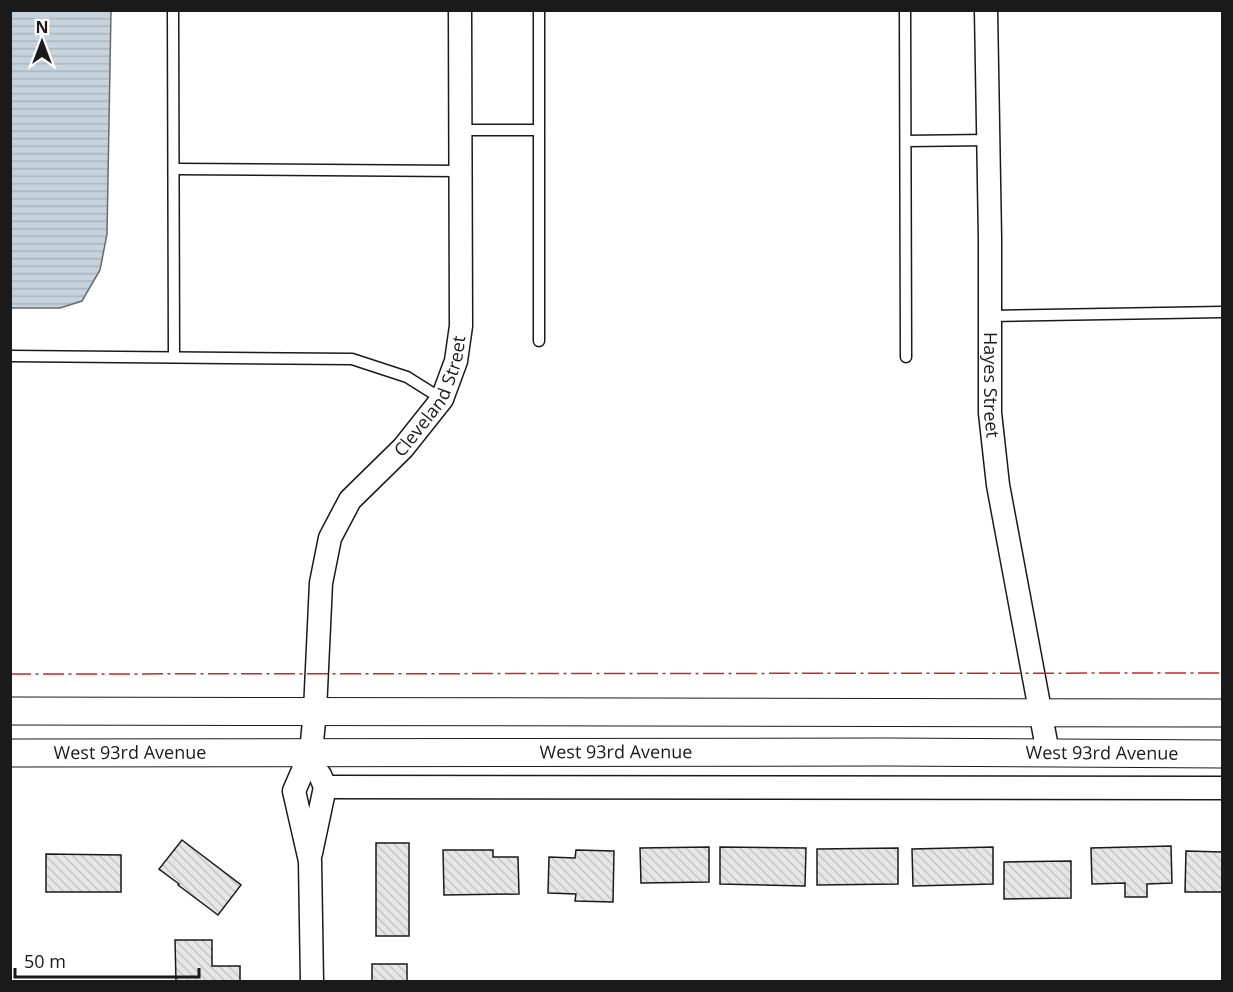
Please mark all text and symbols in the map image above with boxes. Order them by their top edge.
north arrow [12,12,72,72]
text: N [35,16,49,38]
street label: Hayes Street [979,332,1006,439]
street label: Cleveland Street [388,334,470,462]
street label: West 93rd Avenue [540,739,692,763]
street label: West 93rd Avenue [54,740,206,764]
street label: West 93rd Avenue [1026,740,1178,765]
scale bar [15,941,200,979]
text: 50 m [24,949,66,973]

